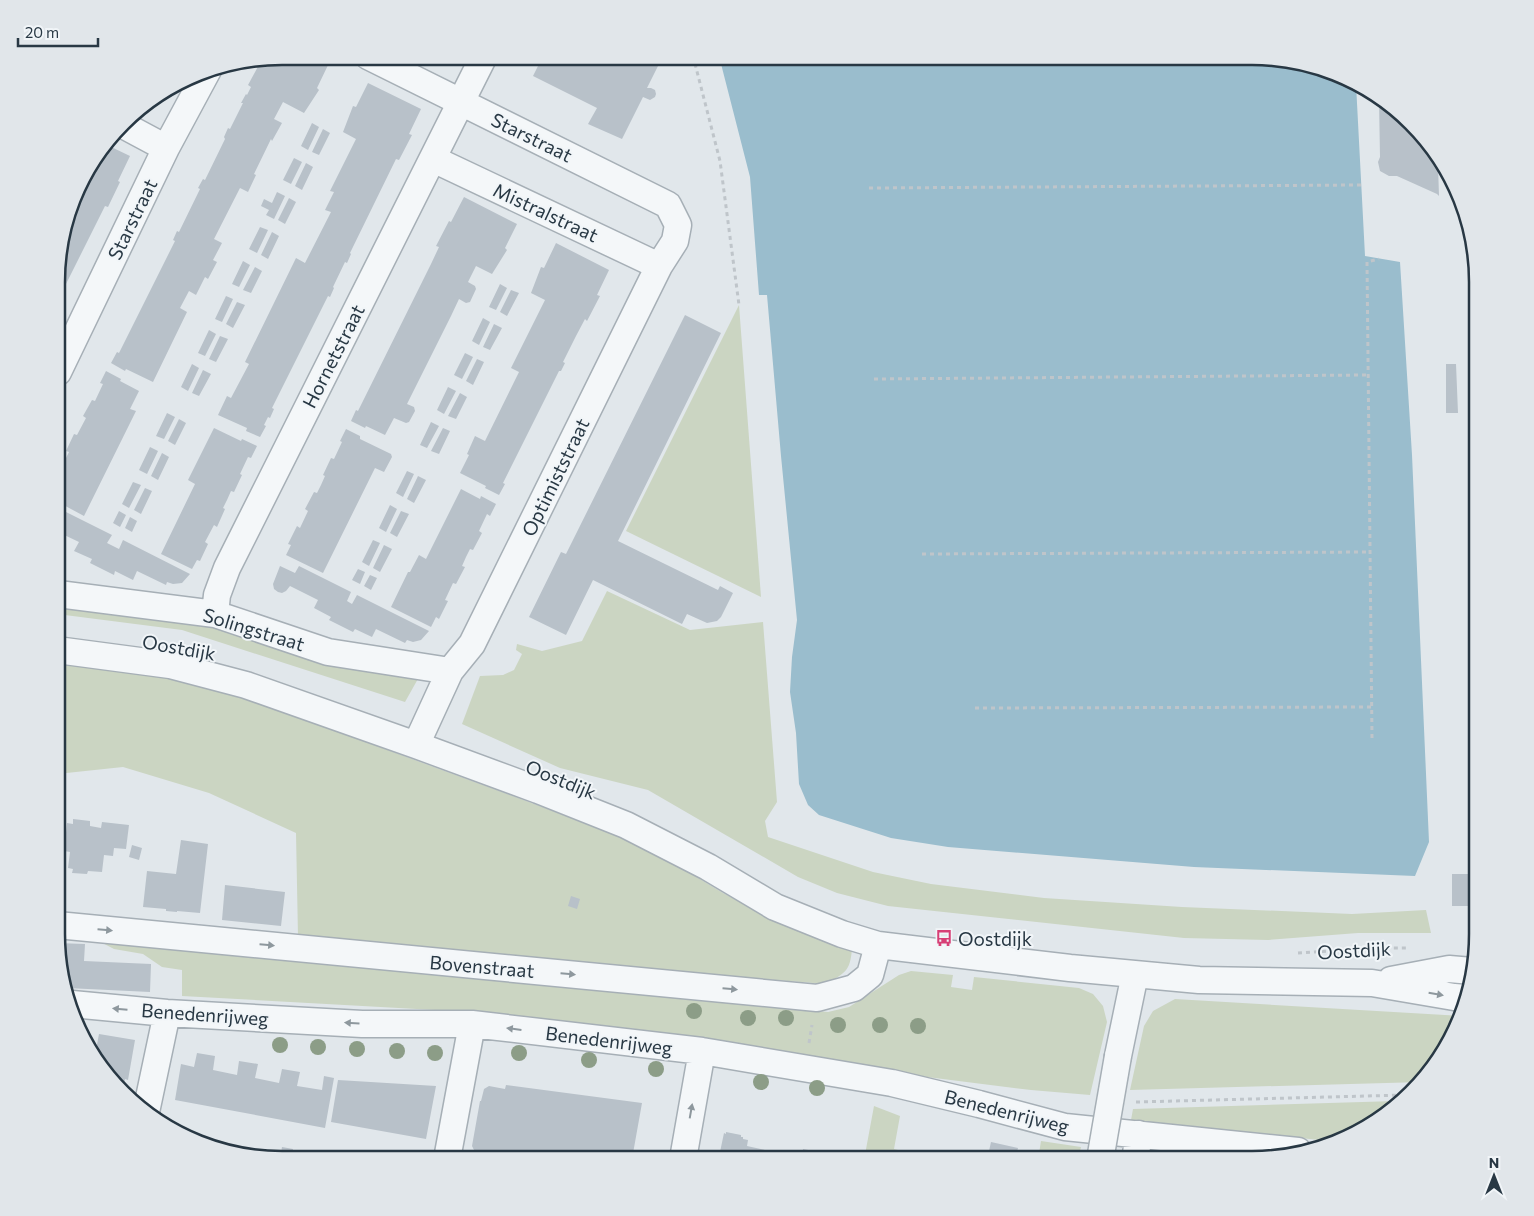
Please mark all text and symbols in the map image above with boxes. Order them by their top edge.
scale bar [18,15,98,47]
text: 20 m [25,23,59,41]
street label: Starstraat [488,108,576,167]
street label: Starstraat [103,175,162,263]
street label: Mistralstraat [490,178,602,246]
street label: Hornetstraat [297,300,369,412]
street label: Optimiststraat [516,414,594,540]
street label: Solingstraat [201,603,308,655]
street label: Oostdijk [141,629,217,665]
street label: Oostdijk [522,754,600,804]
one-way arrow [98,926,114,934]
place label: Oostdijk [958,927,1032,950]
bus stop icon: Oostdijk [934,928,954,948]
street label: Oostdijk [1316,937,1392,963]
one-way arrow [259,941,275,949]
street label: Bovenstraat [429,950,536,982]
one-way arrow [561,970,577,978]
one-way arrow [722,986,738,994]
one-way arrow [1429,990,1445,998]
street label: Benedenrijweg [141,998,269,1030]
one-way arrow [112,1004,128,1012]
one-way arrow [344,1019,360,1027]
street label: Benedenrijweg [544,1021,674,1059]
one-way arrow [506,1025,522,1033]
street label: Benedenrijweg [942,1084,1072,1138]
one-way arrow [688,1103,696,1119]
north arrow [1469,1151,1519,1201]
text: N [1489,1154,1499,1171]

